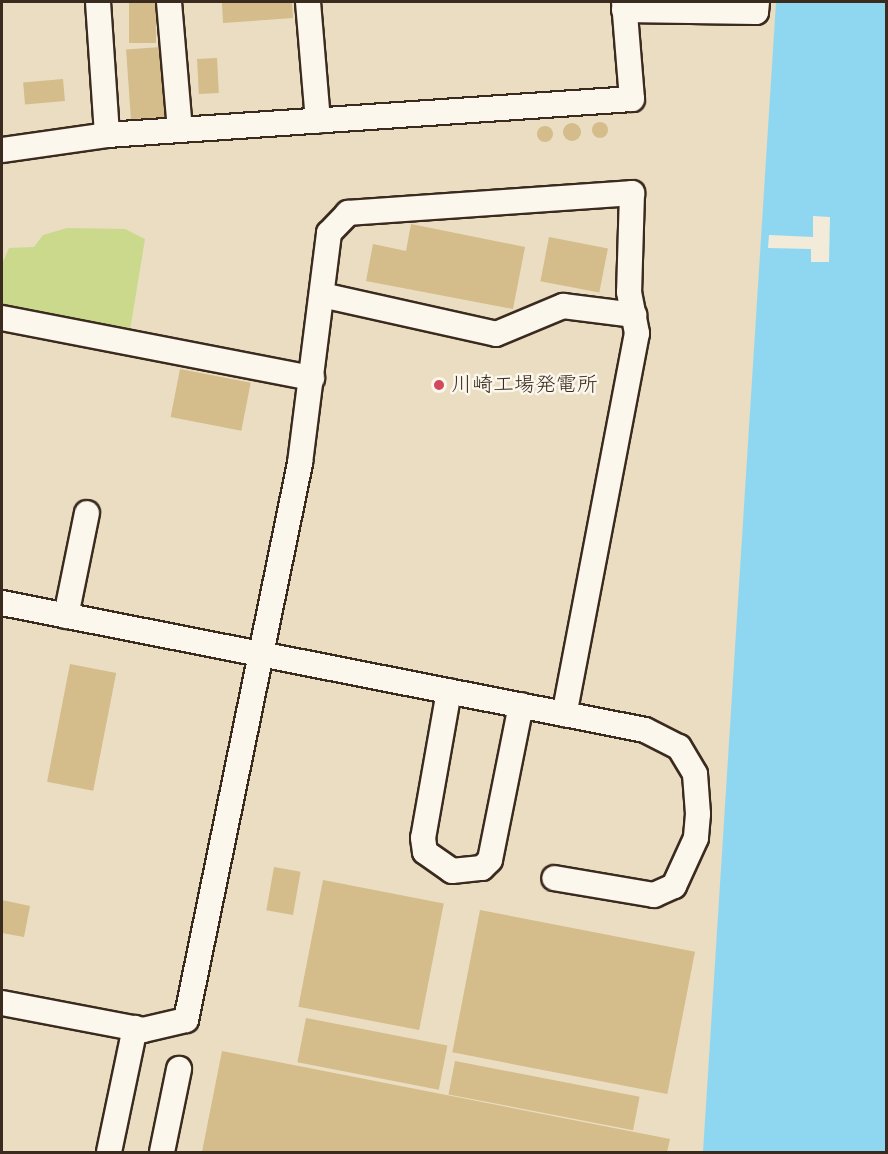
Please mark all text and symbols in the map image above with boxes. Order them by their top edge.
place label: 川崎工場発電所 [451,372,598,398]
marker: 川崎工場発電所 [432,378,446,392]

